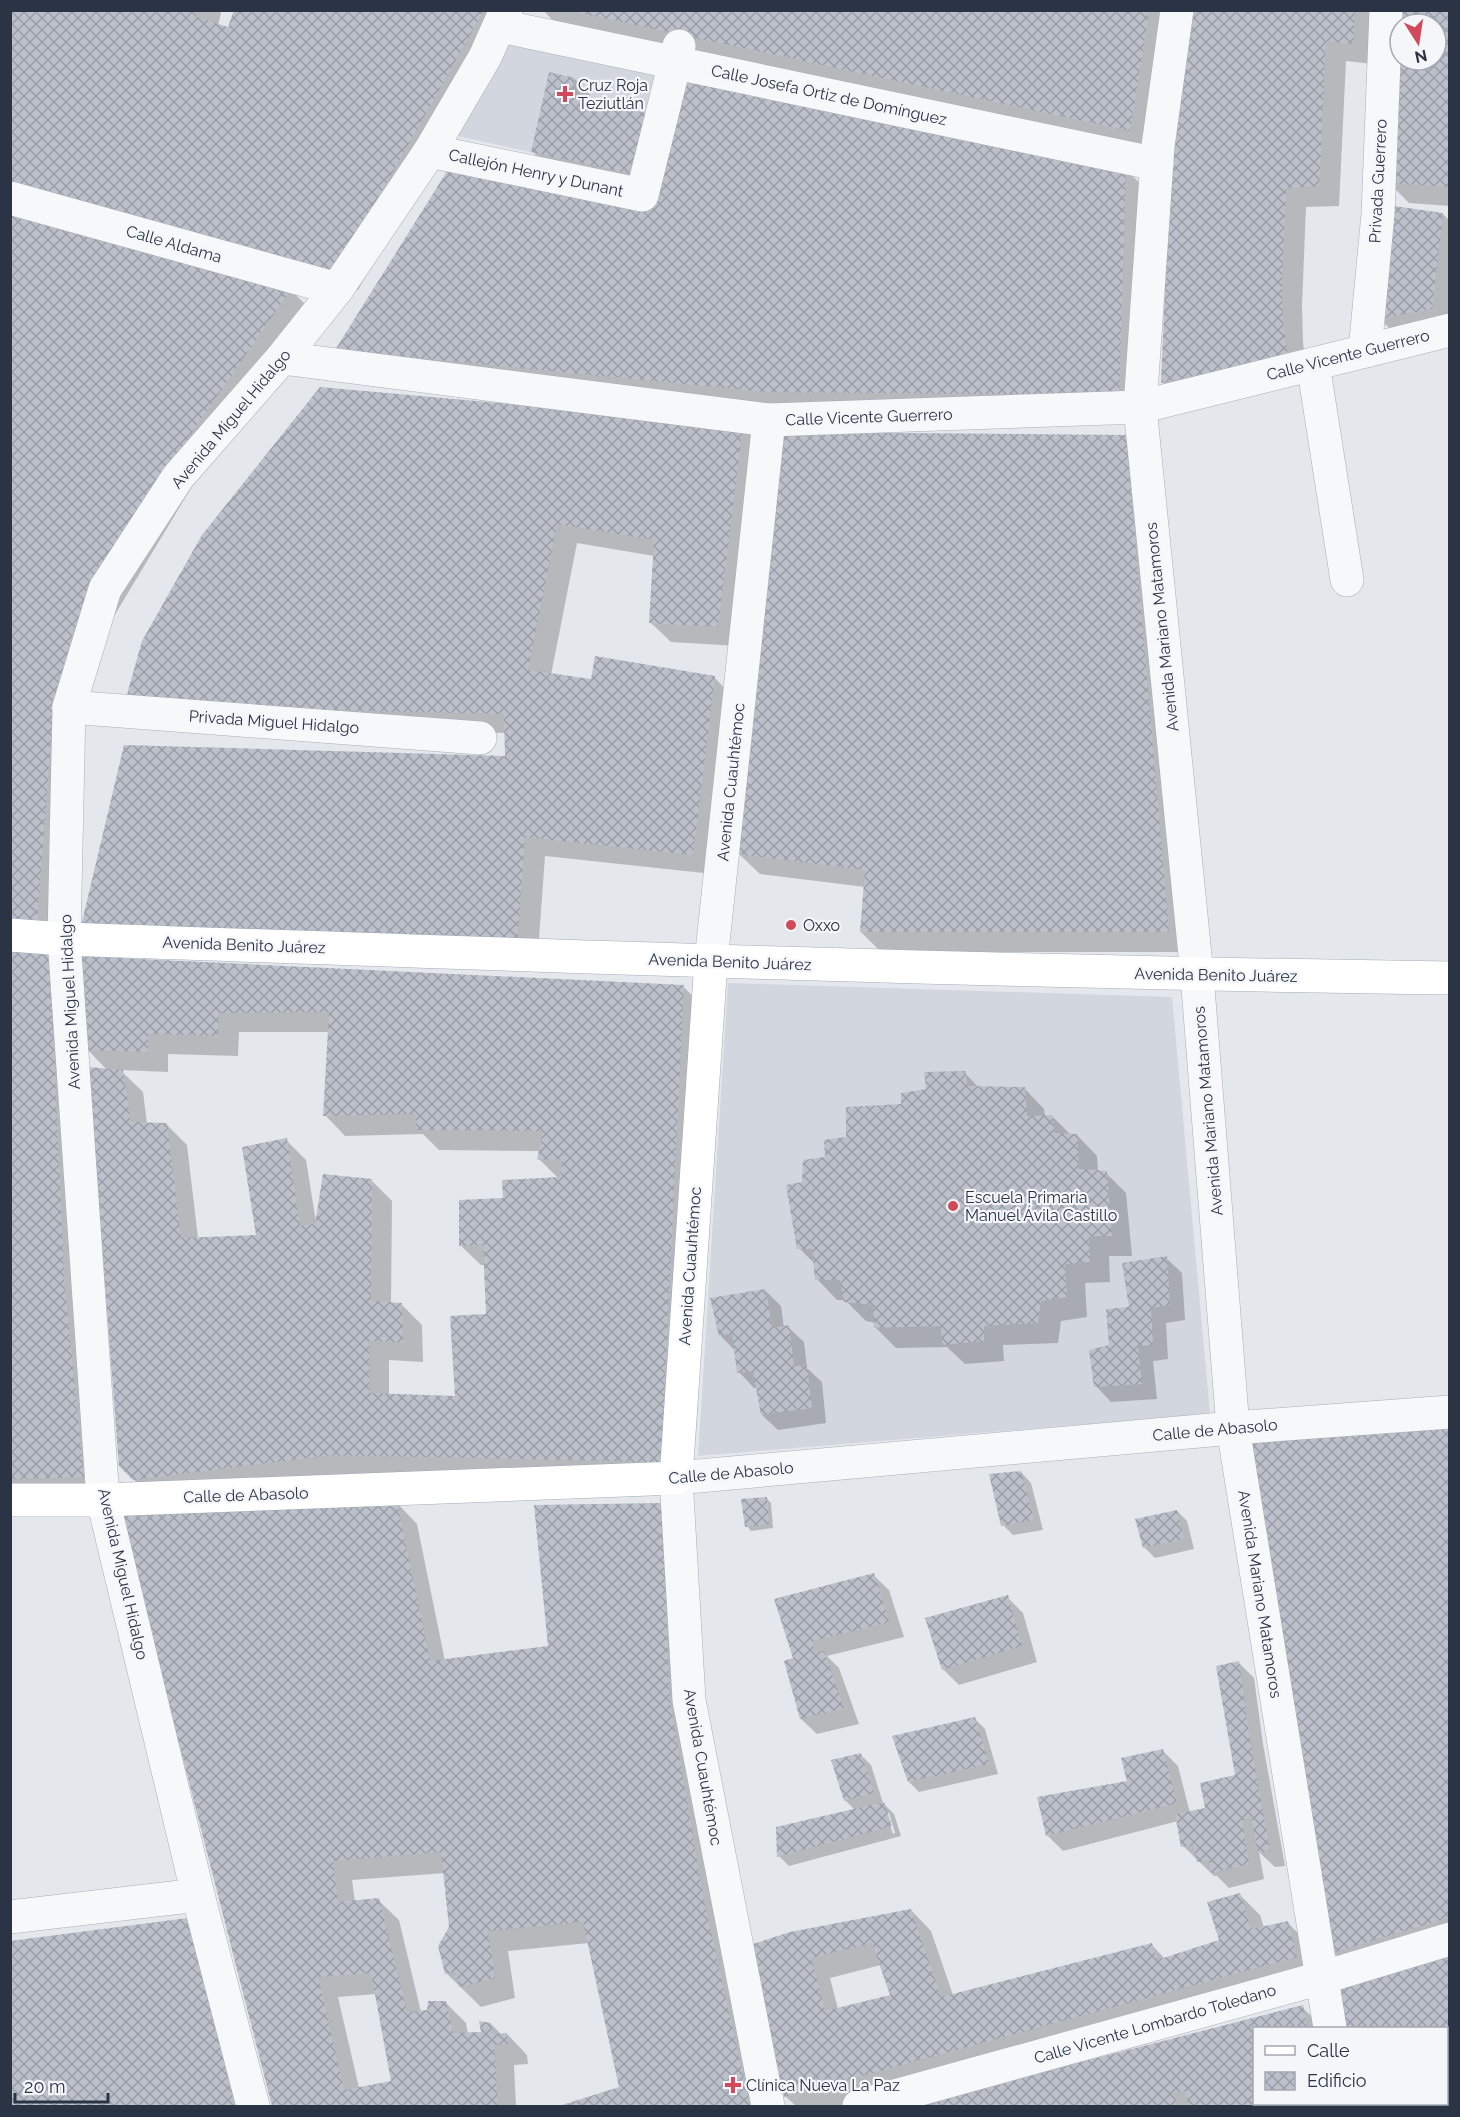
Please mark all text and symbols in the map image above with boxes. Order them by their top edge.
north arrow [1388,12,1448,72]
text: N [1413,46,1429,67]
street label: Calle Josefa Ortiz de Domínguez [709,61,949,129]
place label: Cruz Roja Teziutlán [578,76,648,113]
marker: Cruz Roja Teziutlán [556,85,574,103]
street label: Privada Guerrero [1365,118,1391,244]
street label: Callejón Henry y Dunant [447,145,626,201]
street label: Calle Aldama [124,221,224,267]
street label: Calle Vicente Guerrero [1265,326,1431,384]
street label: Avenida Miguel Hidalgo [167,346,295,492]
street label: Calle Vicente Guerrero [785,405,953,429]
street label: Avenida Mariano Matamoros [1142,521,1182,733]
street label: Avenida Cuauhtémoc [713,702,749,862]
street label: Privada Miguel Hidalgo [188,707,360,737]
street label: Avenida Miguel Hidalgo [56,914,84,1090]
place label: Oxxo [803,916,840,935]
marker: Oxxo [784,918,798,932]
street label: Avenida Benito Juárez [162,933,326,957]
street label: Avenida Benito Juárez [648,950,812,974]
street label: Avenida Benito Juárez [1134,964,1298,986]
street label: Avenida Mariano Matamoros [1189,1005,1227,1217]
street label: Avenida Cuauhtémoc [675,1186,705,1346]
place label: Escuela Primaria Manuel Ávila Castillo [965,1188,1117,1225]
marker: Escuela Primaria Manuel Ávila Castillo [946,1199,960,1213]
street label: Calle de Abasolo [1152,1415,1278,1445]
street label: Calle de Abasolo [668,1458,794,1488]
street label: Calle de Abasolo [183,1483,309,1507]
street label: Avenida Miguel Hidalgo [94,1486,152,1662]
street label: Avenida Mariano Matamoros [1234,1489,1286,1700]
street label: Avenida Cuauhtémoc [680,1687,726,1847]
street label: Calle Vicente Lombardo Toledano [1032,1980,1278,2068]
legend [1253,2027,1448,2105]
text: Calle [1307,2040,1350,2061]
scale bar [15,2066,108,2104]
text: Edificio [1307,2070,1367,2091]
text: 20 m [24,2076,66,2097]
marker: Clínica Nueva La Paz [724,2076,742,2094]
place label: Clínica Nueva La Paz [746,2076,900,2095]

